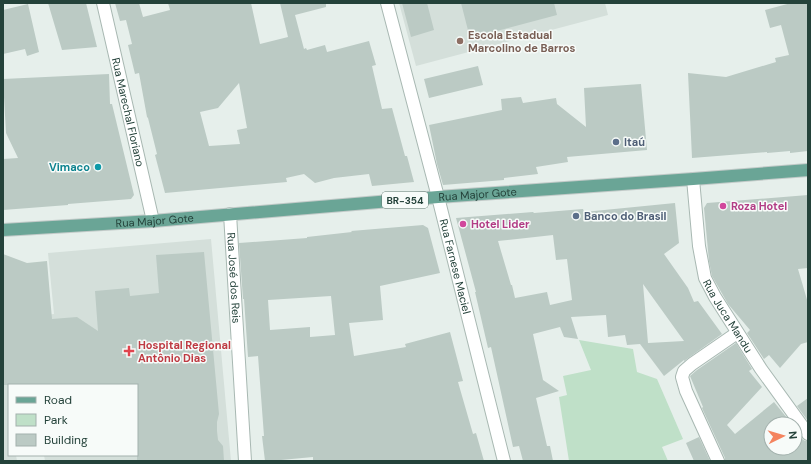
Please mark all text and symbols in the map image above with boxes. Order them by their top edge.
place label: Escola Estadual Marcolino de Barros [468,28,576,55]
marker: Escola Estadual Marcolino de Barros [455,36,465,46]
street label: Rua Marechal Floriano [109,56,147,168]
place label: Itaú [624,135,645,149]
marker: Itaú [611,137,621,147]
place label: Vimaco [49,160,90,174]
marker: Vimaco [93,162,103,172]
street label: Rua Major Gote [438,184,517,204]
road number: BR-354 [382,192,428,208]
place label: Roza Hotel [731,199,787,213]
marker: Roza Hotel [718,201,728,211]
place label: Banco do Brasil [584,209,667,223]
street label: Rua Major Gote [115,211,194,230]
marker: Banco do Brasil [571,211,581,221]
street label: Rua Farnese Maciel [437,217,474,315]
place label: Hotel Lider [471,217,530,231]
marker: Hotel Lider [458,219,468,229]
street label: Rua José dos Reis [224,232,244,324]
street label: Rua Juca Mandu [700,277,756,355]
place label: Hospital Regional Antônio Dias [138,338,231,365]
marker: Hospital Regional Antônio Dias [123,345,135,357]
legend [8,384,138,456]
text: Road [44,392,72,408]
text: Park [44,412,68,428]
north arrow [763,416,803,456]
text: N [786,431,800,440]
text: Building [44,432,88,448]

